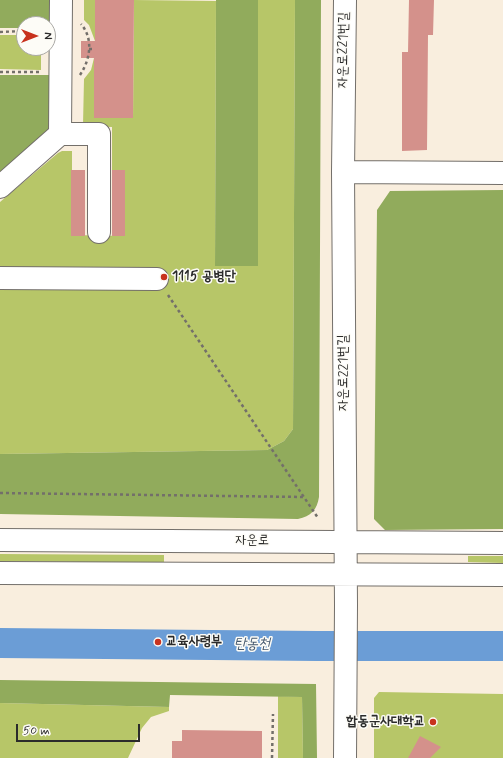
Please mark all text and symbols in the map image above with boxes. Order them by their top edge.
street label: 자운로221번길 [335,12,353,88]
north arrow [16,16,56,56]
text: N [40,32,54,40]
place label: 1115 공병단 [172,269,236,285]
marker: 1115 공병단 [159,272,169,282]
street label: 자운로221번길 [336,335,352,411]
street label: 자운로 [235,533,269,549]
place label: 교육사령부 [166,634,222,650]
water label: 탄동천 [234,636,270,654]
marker: 교육사령부 [153,637,163,647]
place label: 합동군사대학교 [346,714,425,730]
scale bar [18,716,142,742]
marker: 합동군사대학교 [428,717,438,727]
text: 50 m [23,723,50,739]

